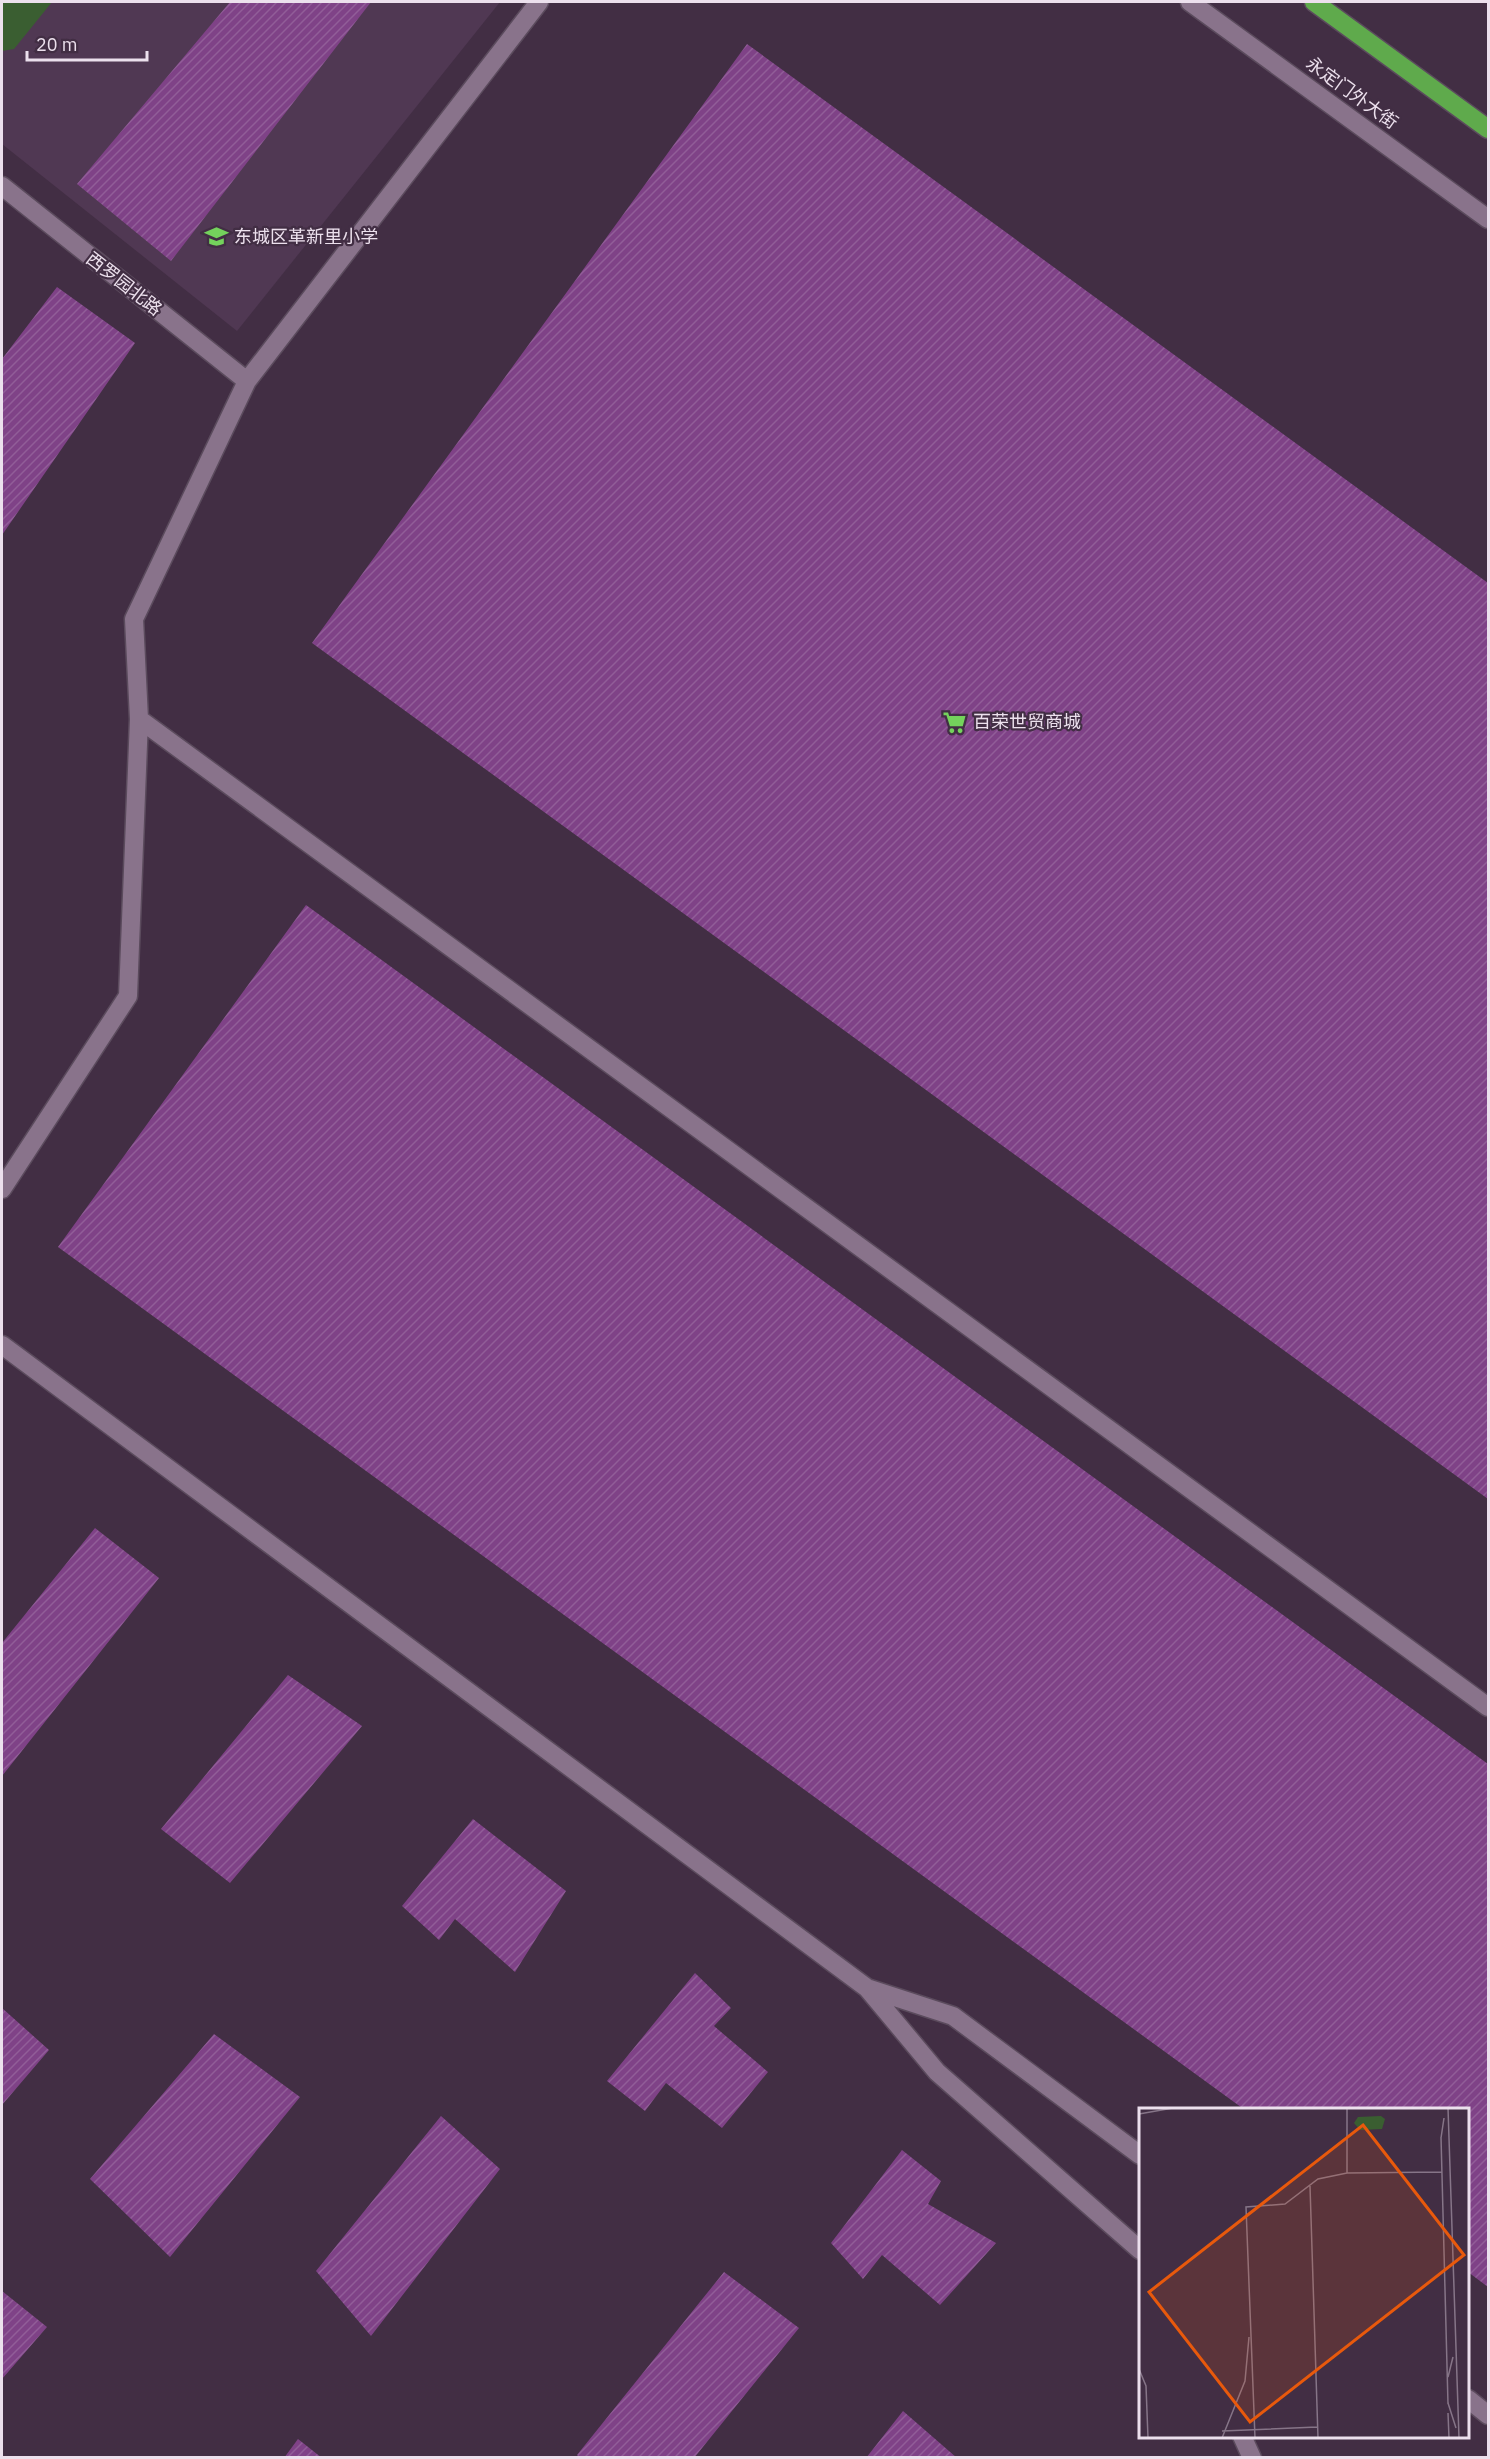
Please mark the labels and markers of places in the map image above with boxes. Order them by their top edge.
school or university icon: 东城区革新里小学 [203,224,229,250]
place label: 东城区革新里小学 [234,225,378,248]
supermarket icon: 百荣世贸商城 [942,709,968,735]
place label: 百荣世贸商城 [973,710,1081,733]

